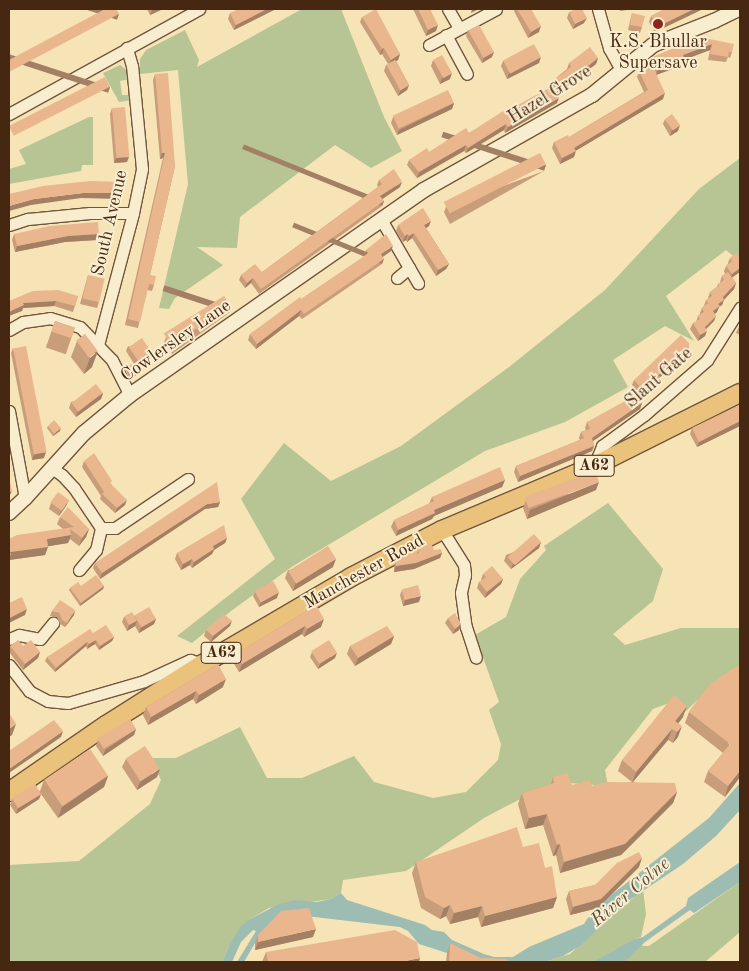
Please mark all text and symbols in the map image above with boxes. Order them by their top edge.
marker: K.S. Bhullar Supersave [652,18,664,30]
place label: K.S. Bhullar Supersave [609,32,707,74]
street label: Hazel Grove [504,61,596,129]
street label: South Avenue [87,168,133,278]
street label: Cowlersley Lane [117,295,235,387]
street label: Slant Gate [621,343,697,413]
road number: A62 [573,452,615,480]
street label: Manchester Road [300,530,428,614]
road number: A62 [200,640,242,666]
water label: River Colne [587,853,675,933]

